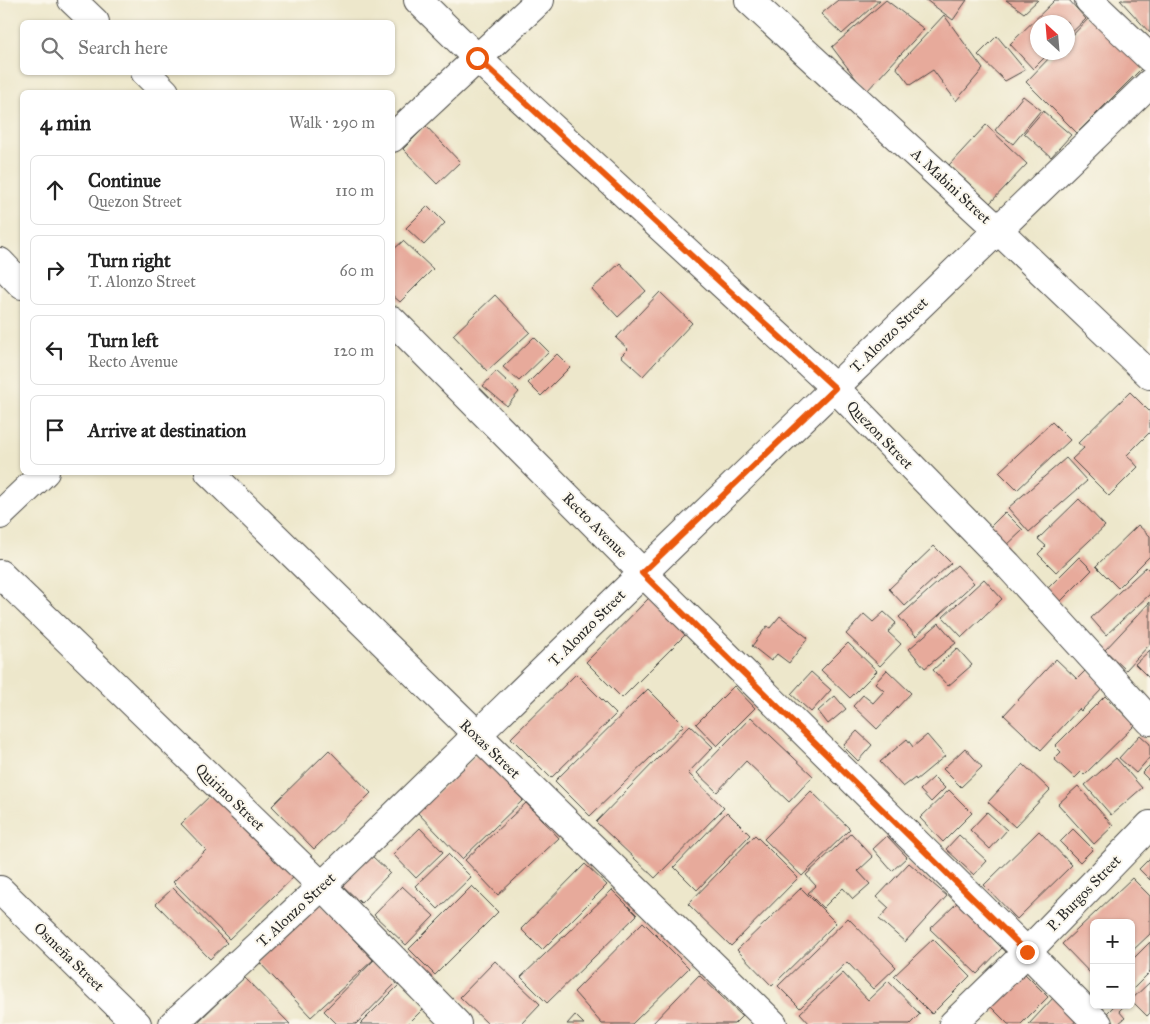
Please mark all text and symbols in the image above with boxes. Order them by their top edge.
north arrow [1030,15,1075,60]
search box [20,20,395,75]
icon: search [38,34,66,62]
text: Search here [78,36,168,59]
route start [466,47,489,70]
text: 4 min [40,110,91,136]
text: Walk · 290 m [289,113,375,132]
street label: A. Mabini Street [907,144,995,228]
text: Continue [88,169,161,192]
icon: ahead [41,176,69,204]
text: 110 m [335,181,374,200]
text: Quezon Street [88,192,182,211]
text: Turn right [88,249,171,272]
icon: right [41,256,69,284]
text: 60 m [340,261,374,280]
text: T. Alonzo Street [88,272,196,291]
street label: T. Alonzo Street [846,293,932,377]
text: Turn left [88,329,158,352]
icon: left [41,336,69,364]
text: 120 m [334,341,374,360]
text: Recto Avenue [88,352,178,371]
street label: Quezon Street [843,397,918,473]
icon: arrive [41,416,69,444]
text: Arrive at destination [88,419,246,442]
street label: Recto Avenue [559,489,631,561]
street label: T. Alonzo Street [545,585,630,670]
street label: Roxas Street [456,716,524,783]
street label: Quirino Street [192,760,269,835]
street label: P. Burgos Street [1043,851,1125,935]
street label: T. Alonzo Street [253,868,340,951]
street label: Osmeña Street [30,919,108,995]
map controls [1090,919,1135,1009]
button: + [1090,919,1135,964]
route end [1016,941,1039,964]
button: − [1090,964,1135,1009]

